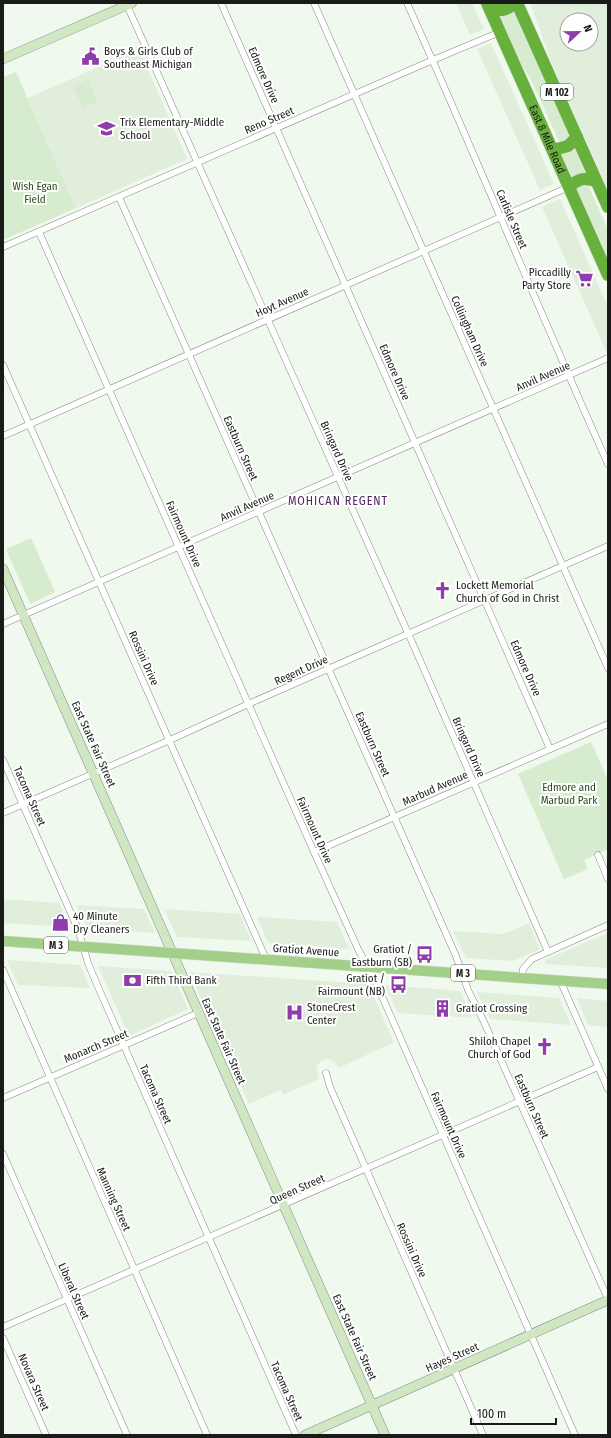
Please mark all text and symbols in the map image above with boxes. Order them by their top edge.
north arrow [559,12,599,52]
text: N [581,23,595,34]
place label: Boys & Girls Club of Southeast Michigan [104,45,193,71]
street label: Edmore Drive [245,45,282,105]
public building icon: Boys & Girls Club of Southeast Michigan [81,47,101,67]
road number: M 102 [541,84,573,100]
street label: East 8 Mile Road [526,103,568,176]
street label: Reno Street [242,104,296,137]
place label: Trix Elementary-Middle School [120,116,224,142]
school or university icon: Trix Elementary-Middle School [97,118,117,138]
park label: Wish Egan Field [12,180,58,206]
street label: Carlisle Street [493,188,530,251]
place label: Piccadilly Party Store [522,266,571,292]
supermarket icon: Piccadilly Party Store [574,268,594,288]
street label: Hoyt Avenue [254,285,311,320]
street label: Collingham Drive [448,294,491,369]
street label: Edmore Drive [376,342,413,402]
street label: Anvil Avenue [514,359,572,394]
street label: Eastburn Street [220,414,261,483]
street label: Bringard Drive [318,419,356,483]
street label: Anvil Avenue [218,489,276,524]
district label: MOHICAN REGENT [288,494,388,508]
street label: Fairmount Drive [163,499,204,569]
place label: Lockett Memorial Church of God in Christ [456,579,560,605]
church icon: Lockett Memorial Church of God in Christ [433,581,453,601]
street label: Rossini Drive [126,629,161,687]
street label: Edmore Drive [507,638,544,698]
street label: Regent Drive [273,653,330,688]
street label: East State Fair Street [69,699,119,790]
street label: Eastburn Street [352,710,393,779]
street label: Bringard Drive [450,715,488,779]
street label: Tacoma Street [11,764,49,828]
street label: Marbud Avenue [400,768,470,809]
park label: Edmore and Marbud Park [541,781,598,807]
street label: Fairmount Drive [294,795,335,865]
place label: 40 Minute Dry Cleaners [73,910,130,936]
shop icon: 40 Minute Dry Cleaners [50,912,70,932]
road number: M 3 [44,937,68,953]
street label: Gratiot Avenue [272,942,340,959]
place label: Gratiot / Eastburn (SB) [352,943,412,969]
bus stop icon: Gratiot / Eastburn (SB) [415,945,435,965]
road number: M 3 [451,965,475,981]
bank icon: Fifth Third Bank [123,970,143,990]
place label: Gratiot / Fairmount (NB) [318,972,385,998]
place label: Fifth Third Bank [146,974,217,987]
bus stop icon: Gratiot / Fairmount (NB) [388,974,408,994]
street label: East State Fair Street [199,996,249,1087]
building icon: Gratiot Crossing [433,998,453,1018]
place label: StoneCrest Center [307,1001,356,1027]
place label: Gratiot Crossing [456,1002,528,1015]
hospital icon: StoneCrest Center [284,1003,304,1023]
street label: Monarch Street [62,1027,131,1066]
place label: Shiloh Chapel Church of God [468,1035,531,1061]
church icon: Shiloh Chapel Church of God [534,1037,554,1057]
street label: Tacoma Street [137,1062,175,1126]
street label: Eastburn Street [511,1072,552,1141]
street label: Fairmount Drive [428,1090,469,1160]
street label: Manning Street [94,1165,134,1233]
street label: Queen Street [268,1171,327,1207]
street label: Rossini Drive [394,1221,429,1279]
street label: Liberal Street [55,1261,92,1322]
street label: East State Fair Street [330,1292,380,1383]
street label: Hayes Street [424,1340,481,1375]
street label: Novara Street [15,1352,52,1413]
street label: Tacoma Street [268,1359,306,1423]
scale bar [471,1400,556,1426]
text: 100 m [477,1407,506,1421]

